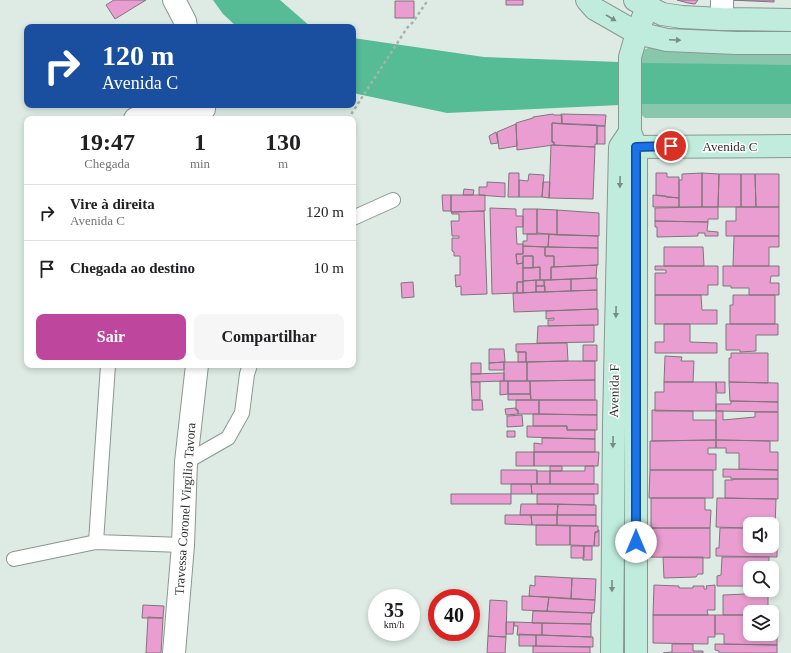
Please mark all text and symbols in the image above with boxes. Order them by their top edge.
one-way arrow [605,14,617,21]
one-way arrow [669,37,682,43]
icon: right [36,40,88,92]
text: 120 m [102,40,174,71]
text: Avenida C [102,73,178,93]
text: 19:47 [79,129,135,155]
text: 1 [194,129,206,155]
text: 130 [265,129,301,155]
pin [654,129,688,163]
icon: arrive [660,135,682,157]
street label: Avenida C [703,139,758,154]
text: Chegada [84,156,130,171]
text: min [190,156,210,171]
text: m [278,156,288,171]
one-way arrow [616,176,623,188]
text: Vire à direita [70,196,155,212]
icon: right [36,202,58,224]
text: 120 m [306,204,344,220]
text: Avenida C [70,213,125,228]
icon: arrive [36,258,58,280]
text: Chegada ao destino [70,260,195,276]
text: 10 m [314,260,344,276]
one-way arrow [613,306,620,318]
button: Sair [36,314,186,360]
button: Compartilhar [194,314,344,360]
street label: Avenida F [606,364,622,418]
street label: Travessa Coronel Virgilio Tavora [171,422,199,596]
one-way arrow [610,436,616,449]
map controls [743,517,779,641]
button: sound [743,517,779,553]
position arrow [615,521,657,563]
button: search [743,561,779,597]
one-way arrow [609,580,615,593]
speed limit sign: 40 [428,589,480,641]
text: 35 [384,599,404,621]
button: layers [743,605,779,641]
text: km/h [384,619,404,630]

